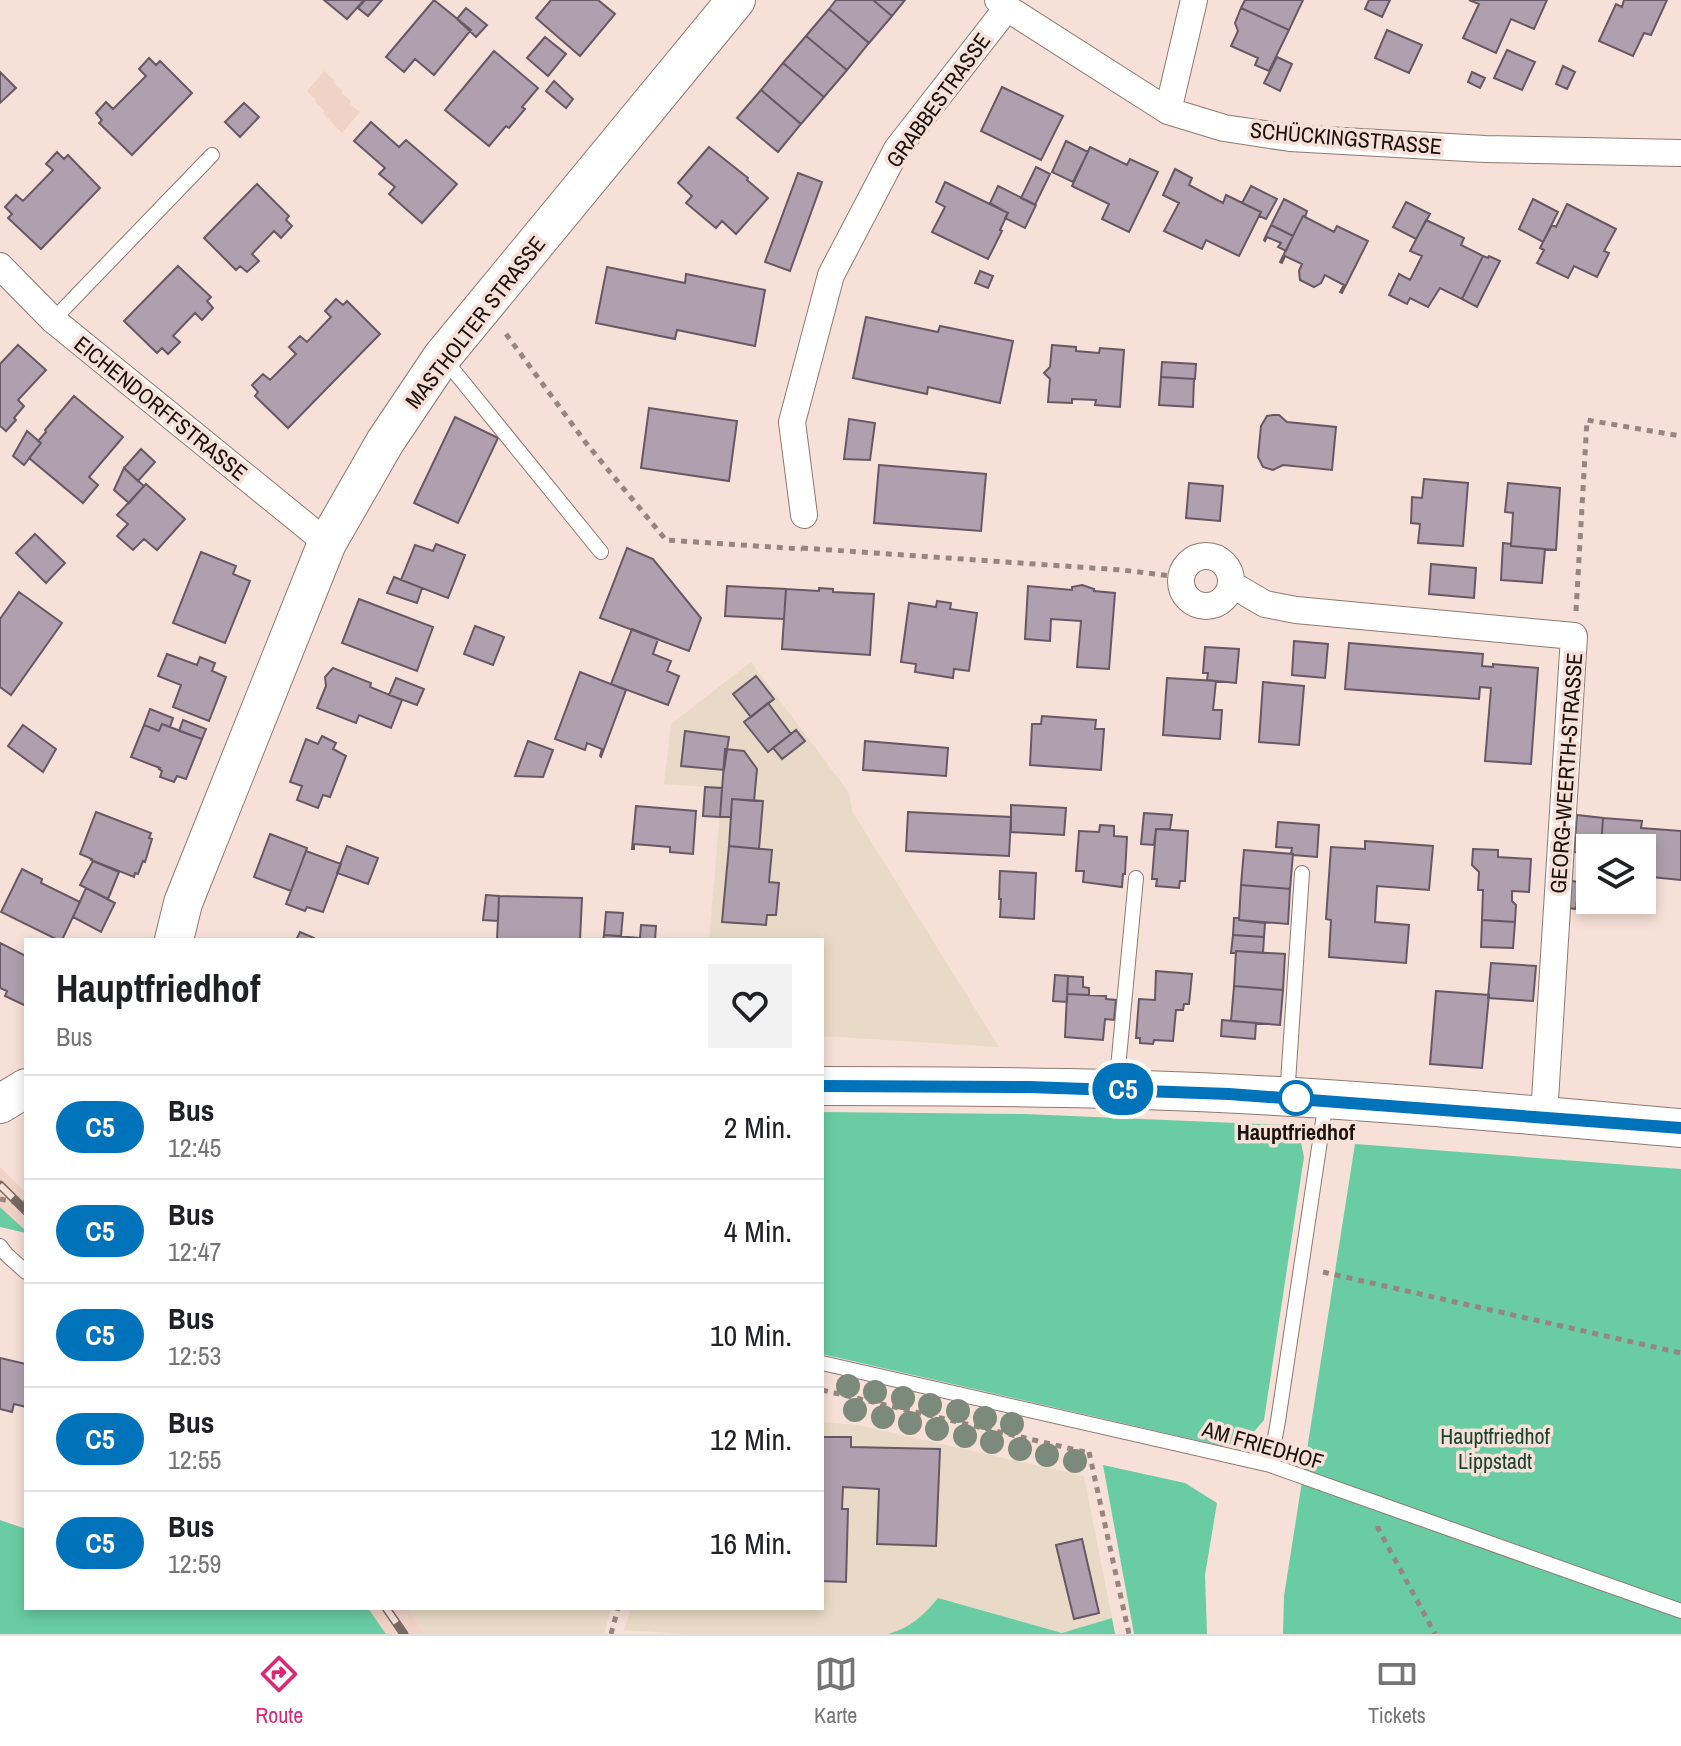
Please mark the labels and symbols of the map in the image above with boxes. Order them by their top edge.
street label: GRABBESTRASSE [879,27,997,173]
street label: SCHÜCKINGSTRASSE [1249,115,1443,161]
street label: MASTHOLTER STRASSE [398,230,552,414]
street label: EICHENDORFFSTRASSE [68,329,254,487]
street label: GEORG-WEERTH-STRASSE [1543,652,1589,894]
line badge: C5 [1087,1063,1159,1115]
marker: Hauptfriedhof [1279,1081,1313,1115]
place label: Hauptfriedhof [1237,1117,1355,1147]
street label: AM FRIEDHOF [1198,1413,1327,1477]
park label: Hauptfriedhof Lippstadt [1440,1421,1551,1476]

